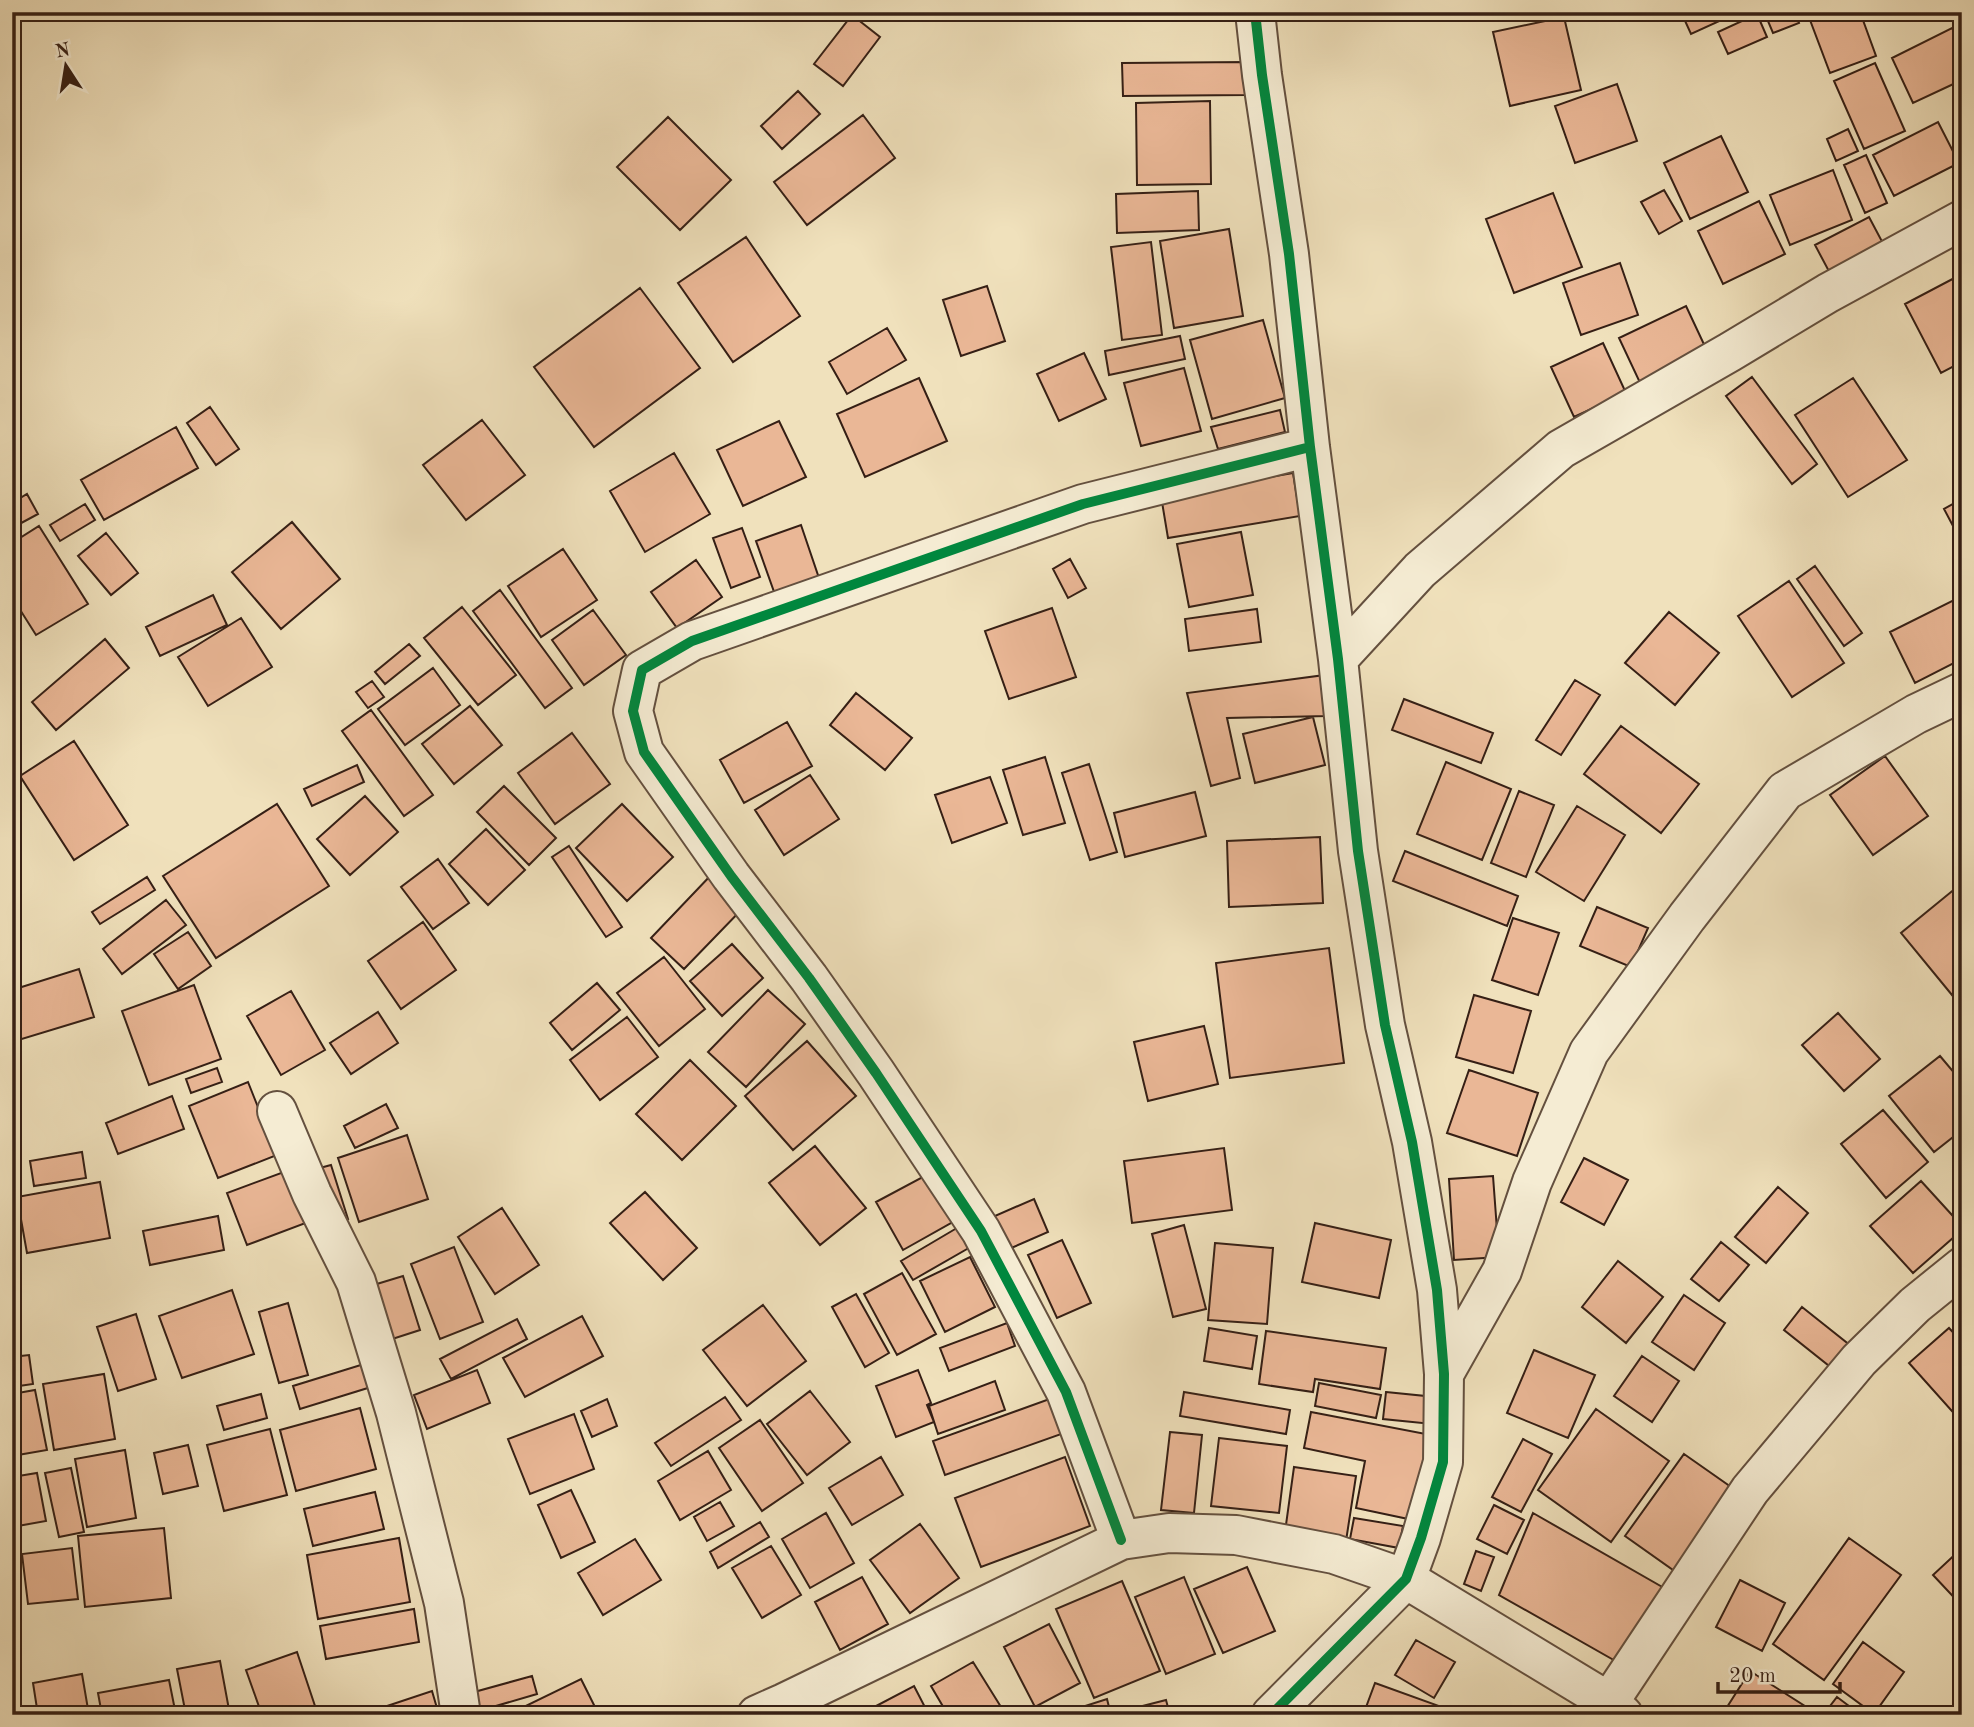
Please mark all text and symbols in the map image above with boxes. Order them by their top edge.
north arrow [32,32,102,102]
text: N [54,41,73,63]
scale bar [1718,1650,1841,1694]
text: 20 m [1729,1666,1776,1687]

